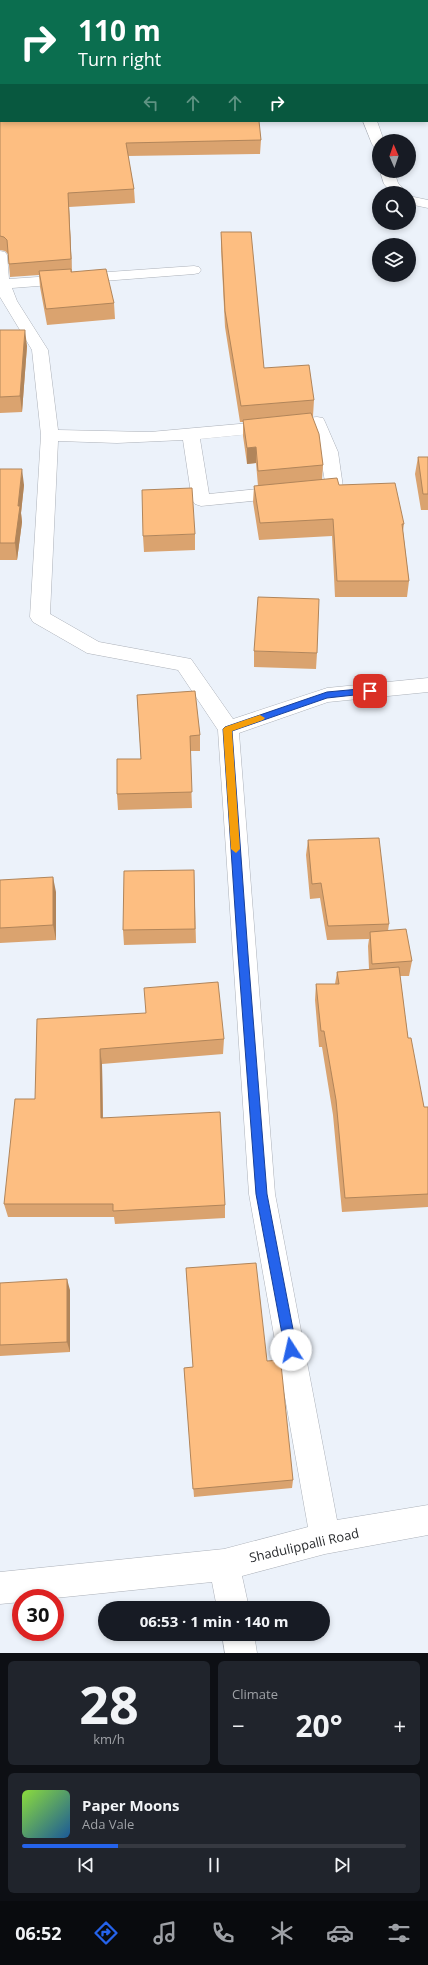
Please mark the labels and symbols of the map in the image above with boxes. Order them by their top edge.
north arrow [372,134,416,178]
pin [353,674,387,708]
position arrow [270,1329,312,1371]
street label: Shadulippalli Road [247,1524,361,1566]
speed limit sign: 30 [12,1589,64,1641]

